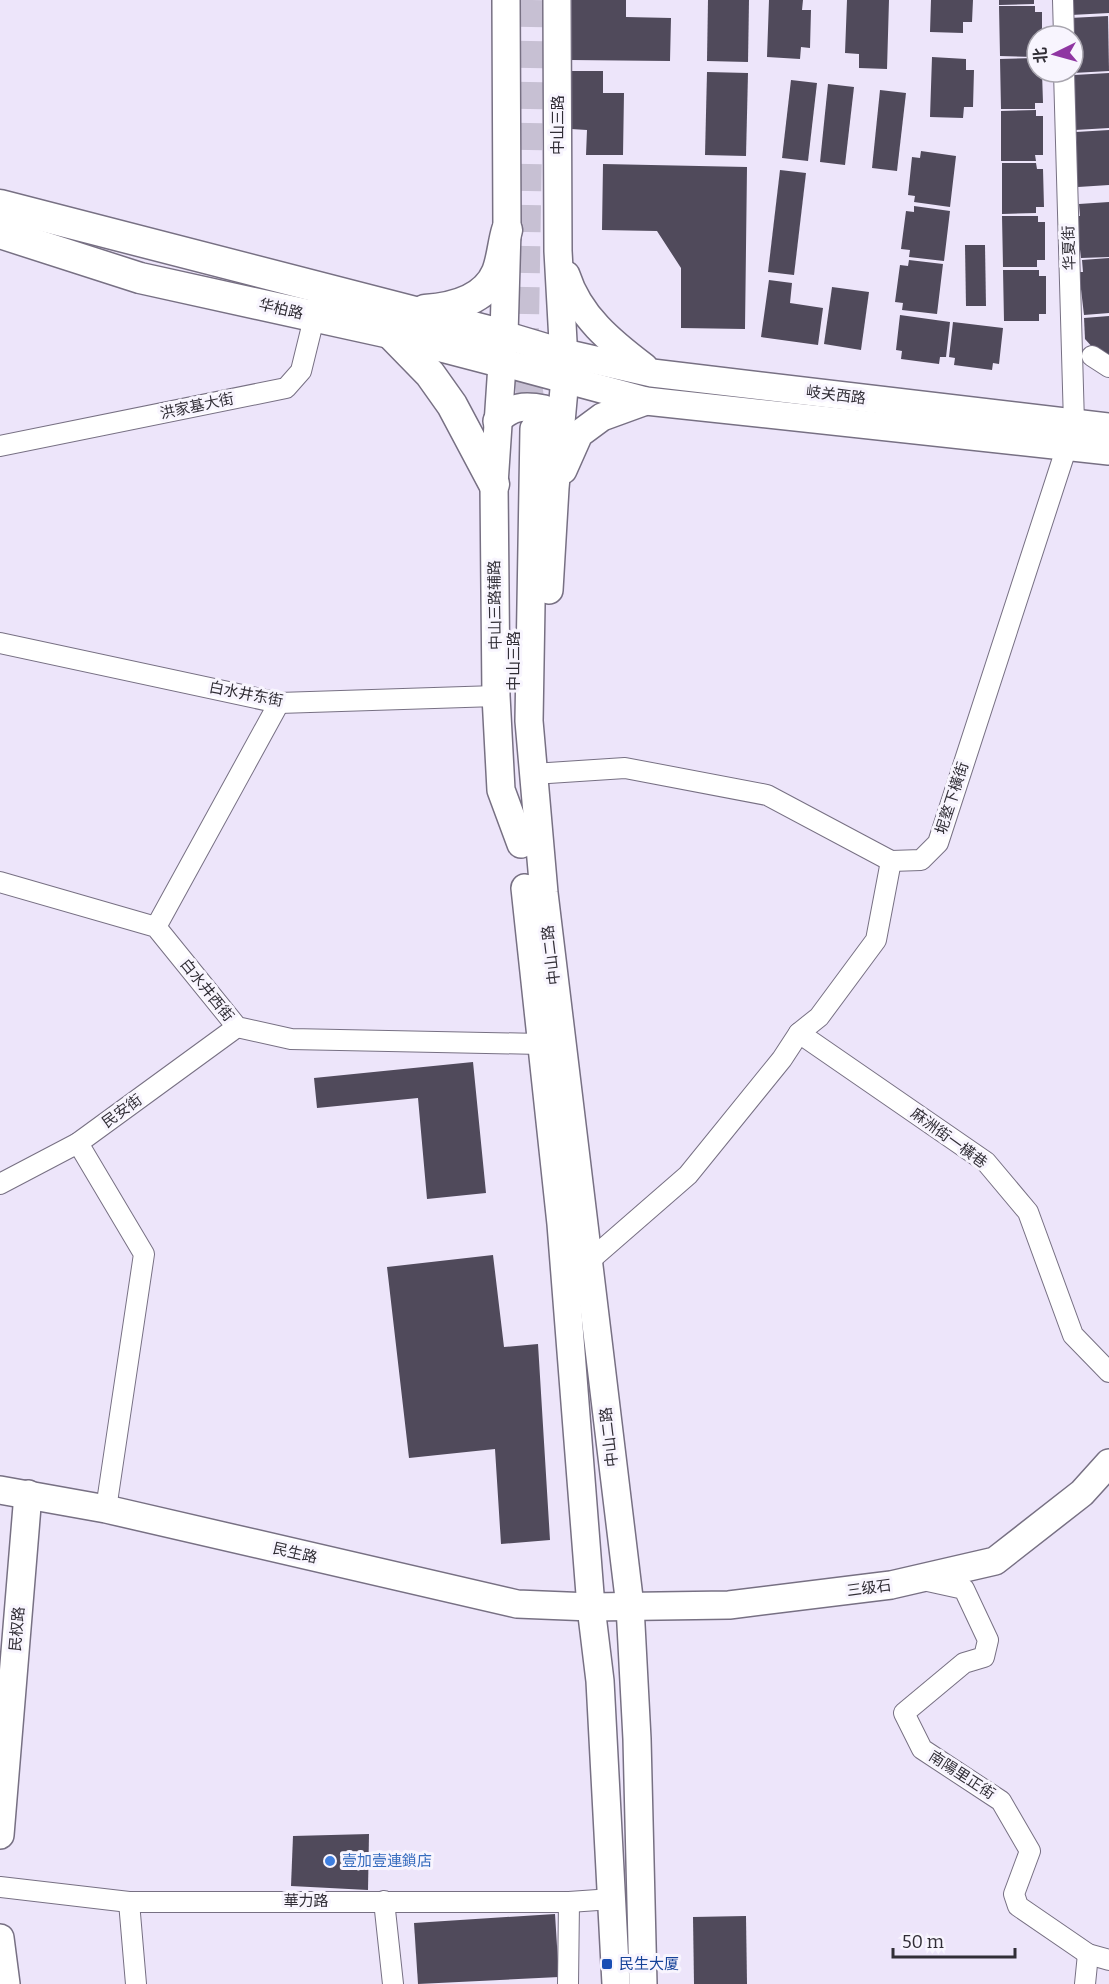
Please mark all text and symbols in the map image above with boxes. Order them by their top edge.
north arrow [1025,24,1085,84]
text: 北 [1030,46,1051,64]
street label: 中山三路 [549,95,567,155]
street label: 华夏街 [1059,225,1079,271]
street label: 华柏路 [257,295,305,323]
street label: 岐关西路 [805,382,867,408]
street label: 洪家基大街 [158,389,236,423]
street label: 中山三路辅路 [485,560,505,650]
street label: 中山三路 [505,631,523,691]
street label: 白水井东街 [207,678,285,710]
street label: 坭墪下橫街 [932,760,972,836]
street label: 中山二路 [538,924,564,986]
street label: 白水井西街 [176,955,238,1025]
street label: 民安街 [99,1090,145,1132]
street label: 麻洲街一橫巷 [907,1104,991,1172]
street label: 中山二路 [596,1406,622,1468]
street label: 民生路 [271,1539,319,1567]
street label: 三级石 [845,1576,893,1600]
street label: 民权路 [6,1606,28,1652]
street label: 南陽里正街 [926,1747,998,1803]
place label: 壹加壹連鎖店 [342,1852,432,1870]
marker: 壹加壹連鎖店 [323,1854,337,1868]
street label: 華力路 [283,1892,329,1910]
scale bar [893,1921,1014,1959]
text: 50 m [902,1931,944,1953]
place label: 民生大厦 [619,1955,679,1973]
marker: 民生大厦 [600,1957,614,1971]

